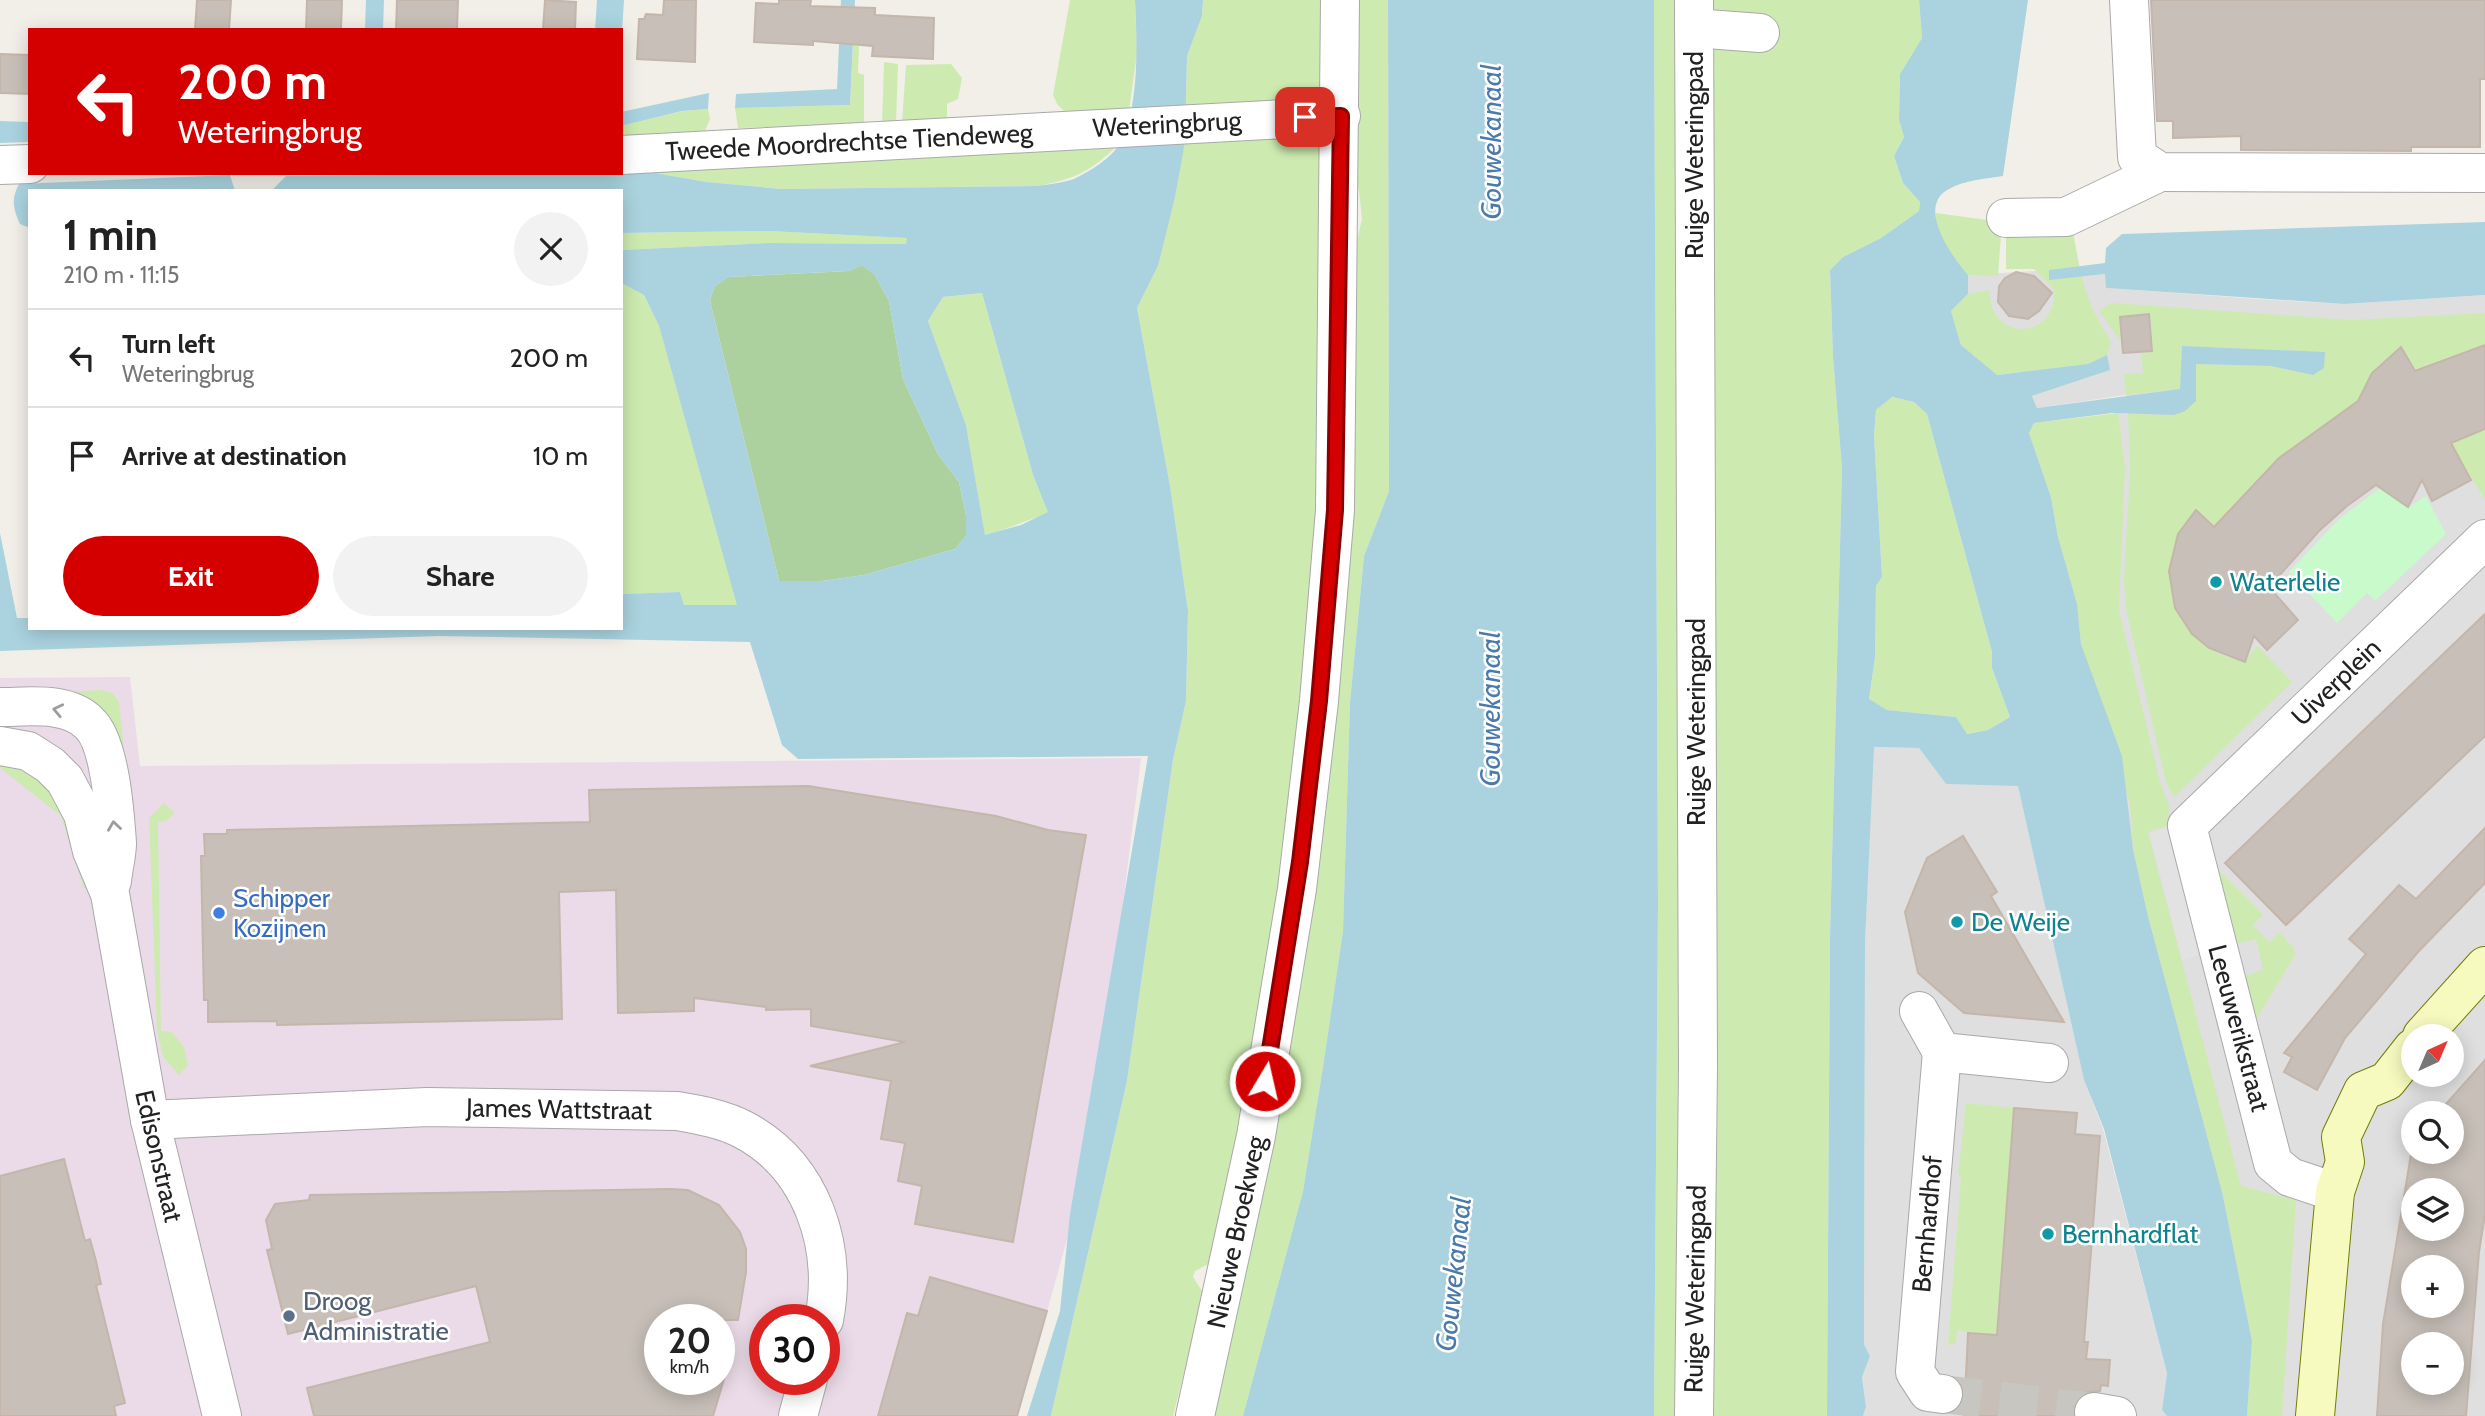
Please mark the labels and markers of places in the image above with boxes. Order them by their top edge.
pin [1275,87,1335,147]
place label: Waterlelie [2230,566,2340,598]
marker: Waterlelie [2208,574,2224,590]
place label: Schipper Kozijnen [233,882,331,944]
marker: Schipper Kozijnen [211,905,227,921]
place label: De Weije [1971,906,2070,938]
marker: De Weije [1949,914,1965,930]
place label: Bernhardflat [2062,1218,2198,1250]
marker: Bernhardflat [2040,1226,2056,1242]
place label: Droog Administratie [303,1285,449,1347]
marker: Droog Administratie [281,1308,297,1324]

